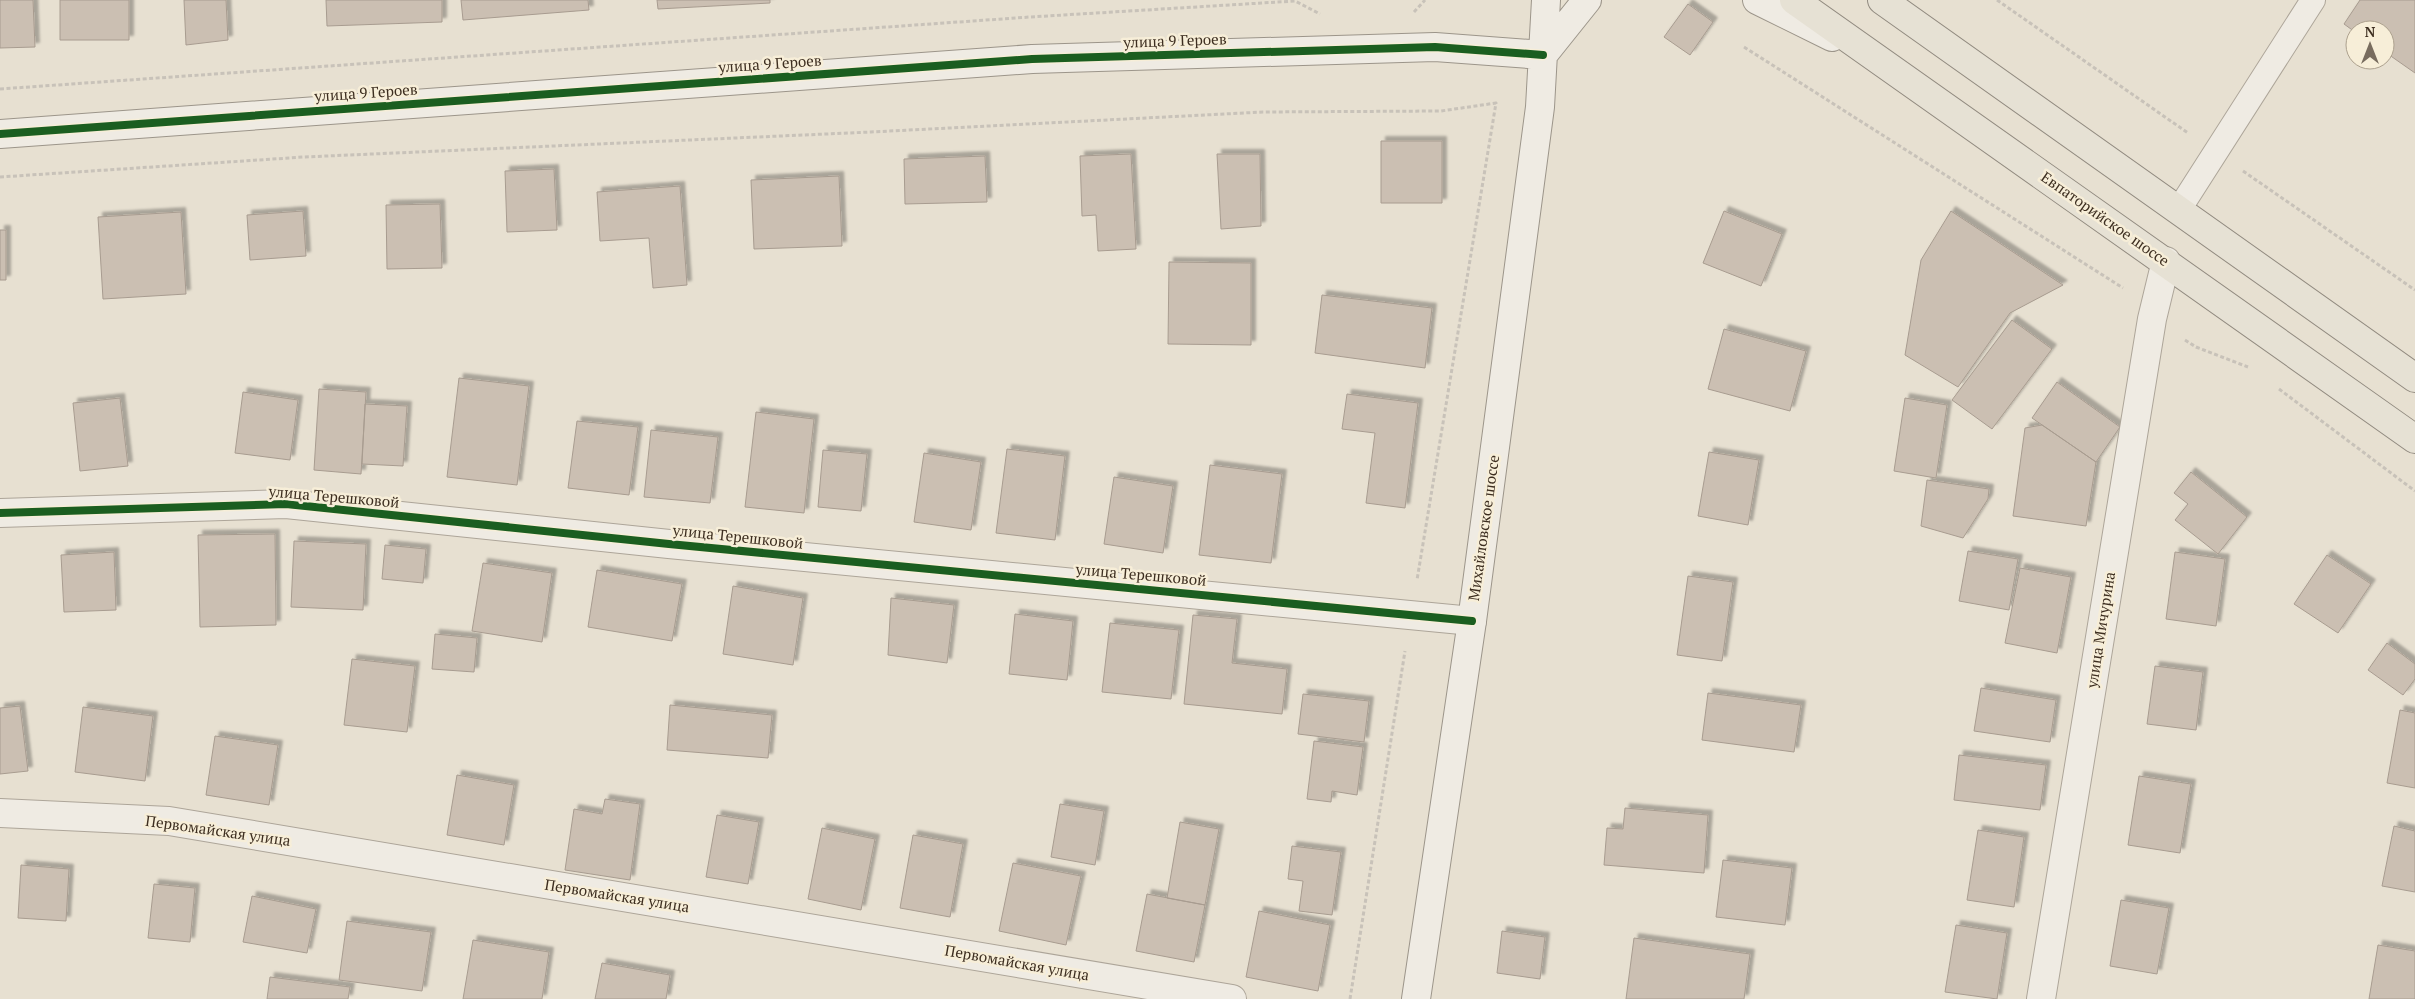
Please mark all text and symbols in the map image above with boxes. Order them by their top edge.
north arrow [2345,20,2395,70]
text: N [2365,22,2376,41]
street label: улица 9 Героев [1122,28,1227,52]
street label: улица 9 Героев [717,49,822,77]
street label: улица 9 Героев [313,78,418,106]
street label: Евпаторийское шоссе [2038,166,2174,270]
street label: Михайловское шоссе [1463,454,1503,602]
street label: улица Терешковой [267,480,400,512]
street label: улица Терешковой [671,519,804,553]
street label: улица Терешковой [1074,558,1207,590]
street label: улица Мичурина [2081,570,2119,690]
street label: Первомайская улица [144,810,292,850]
street label: Первомайская улица [543,874,691,916]
street label: Первомайская улица [943,939,1091,985]

